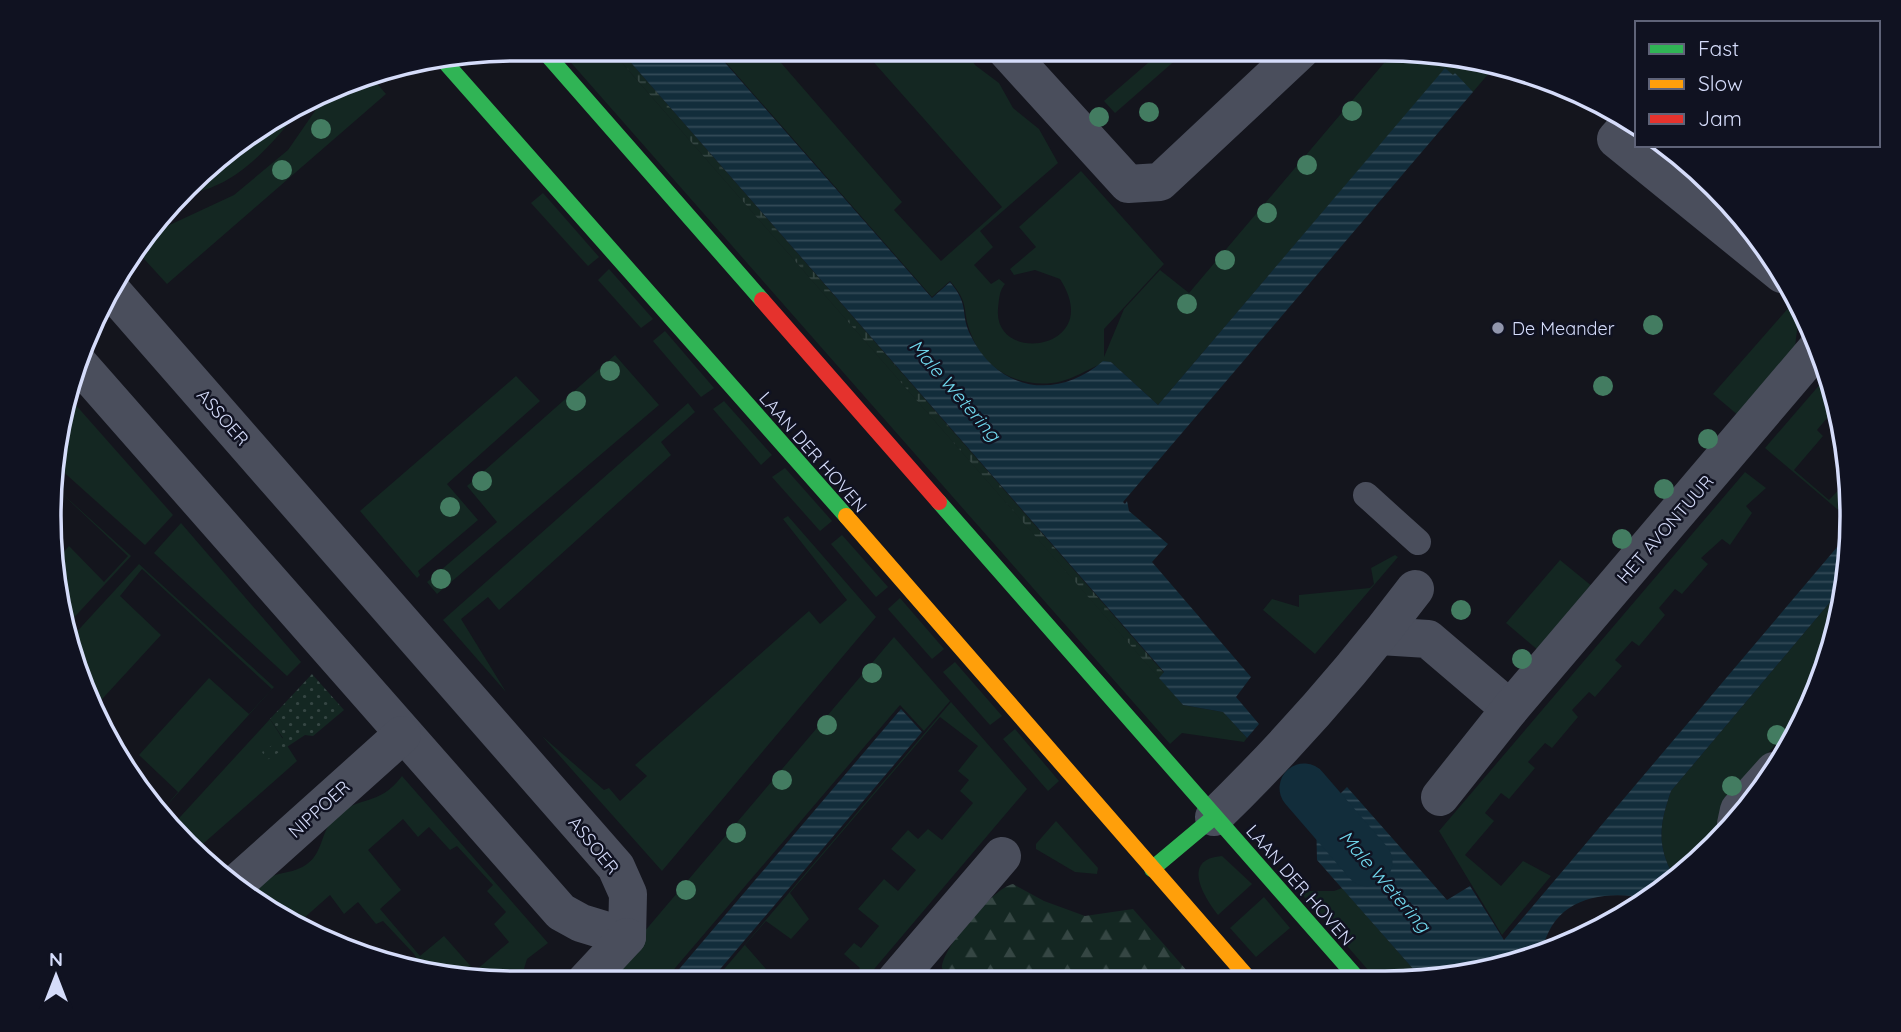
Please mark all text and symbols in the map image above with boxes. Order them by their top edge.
legend [1635,21,1880,147]
text: Fast [1698,35,1739,61]
text: Slow [1698,70,1743,96]
text: Jam [1698,105,1742,131]
place label: De Meander [1512,317,1615,340]
marker: De Meander [1490,320,1506,336]
water label: Male Wetering [904,334,1007,447]
street label: ASSOER [192,384,254,450]
street label: LAAN DER HOVEN [754,387,872,517]
street label: HET AVONTUUR [1612,470,1718,588]
street label: NIPPOER [283,775,355,843]
street label: ASSOER [564,811,624,879]
street label: LAAN DER HOVEN [1241,820,1359,950]
water label: Male Wetering [1334,825,1437,938]
north arrow [21,941,91,1011]
text: N [49,947,63,971]

